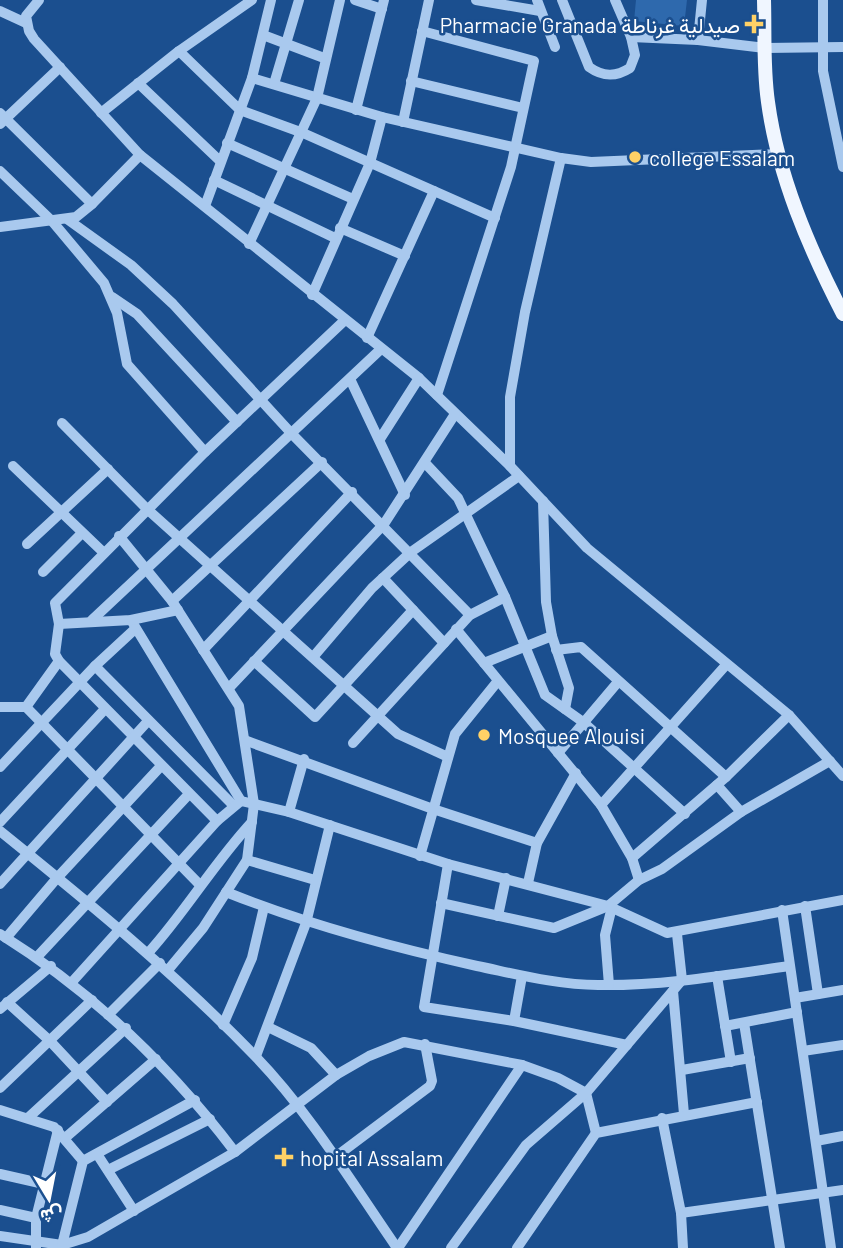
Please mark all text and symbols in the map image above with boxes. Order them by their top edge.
place label: Pharmacie Granada صيدلية غرناطة [440,12,740,39]
marker: Pharmacie Granada صيدلية غرناطة [746,16,762,32]
place label: college Essalam [649,145,795,170]
marker: college Essalam [627,149,643,165]
place label: Mosquee Alouisi [498,723,645,748]
marker: Mosquee Alouisi [476,727,492,743]
place label: hopital Assalam [300,1145,443,1170]
marker: hopital Assalam [274,1147,294,1167]
north arrow [14,1164,84,1234]
text: ش [38,1202,65,1230]

